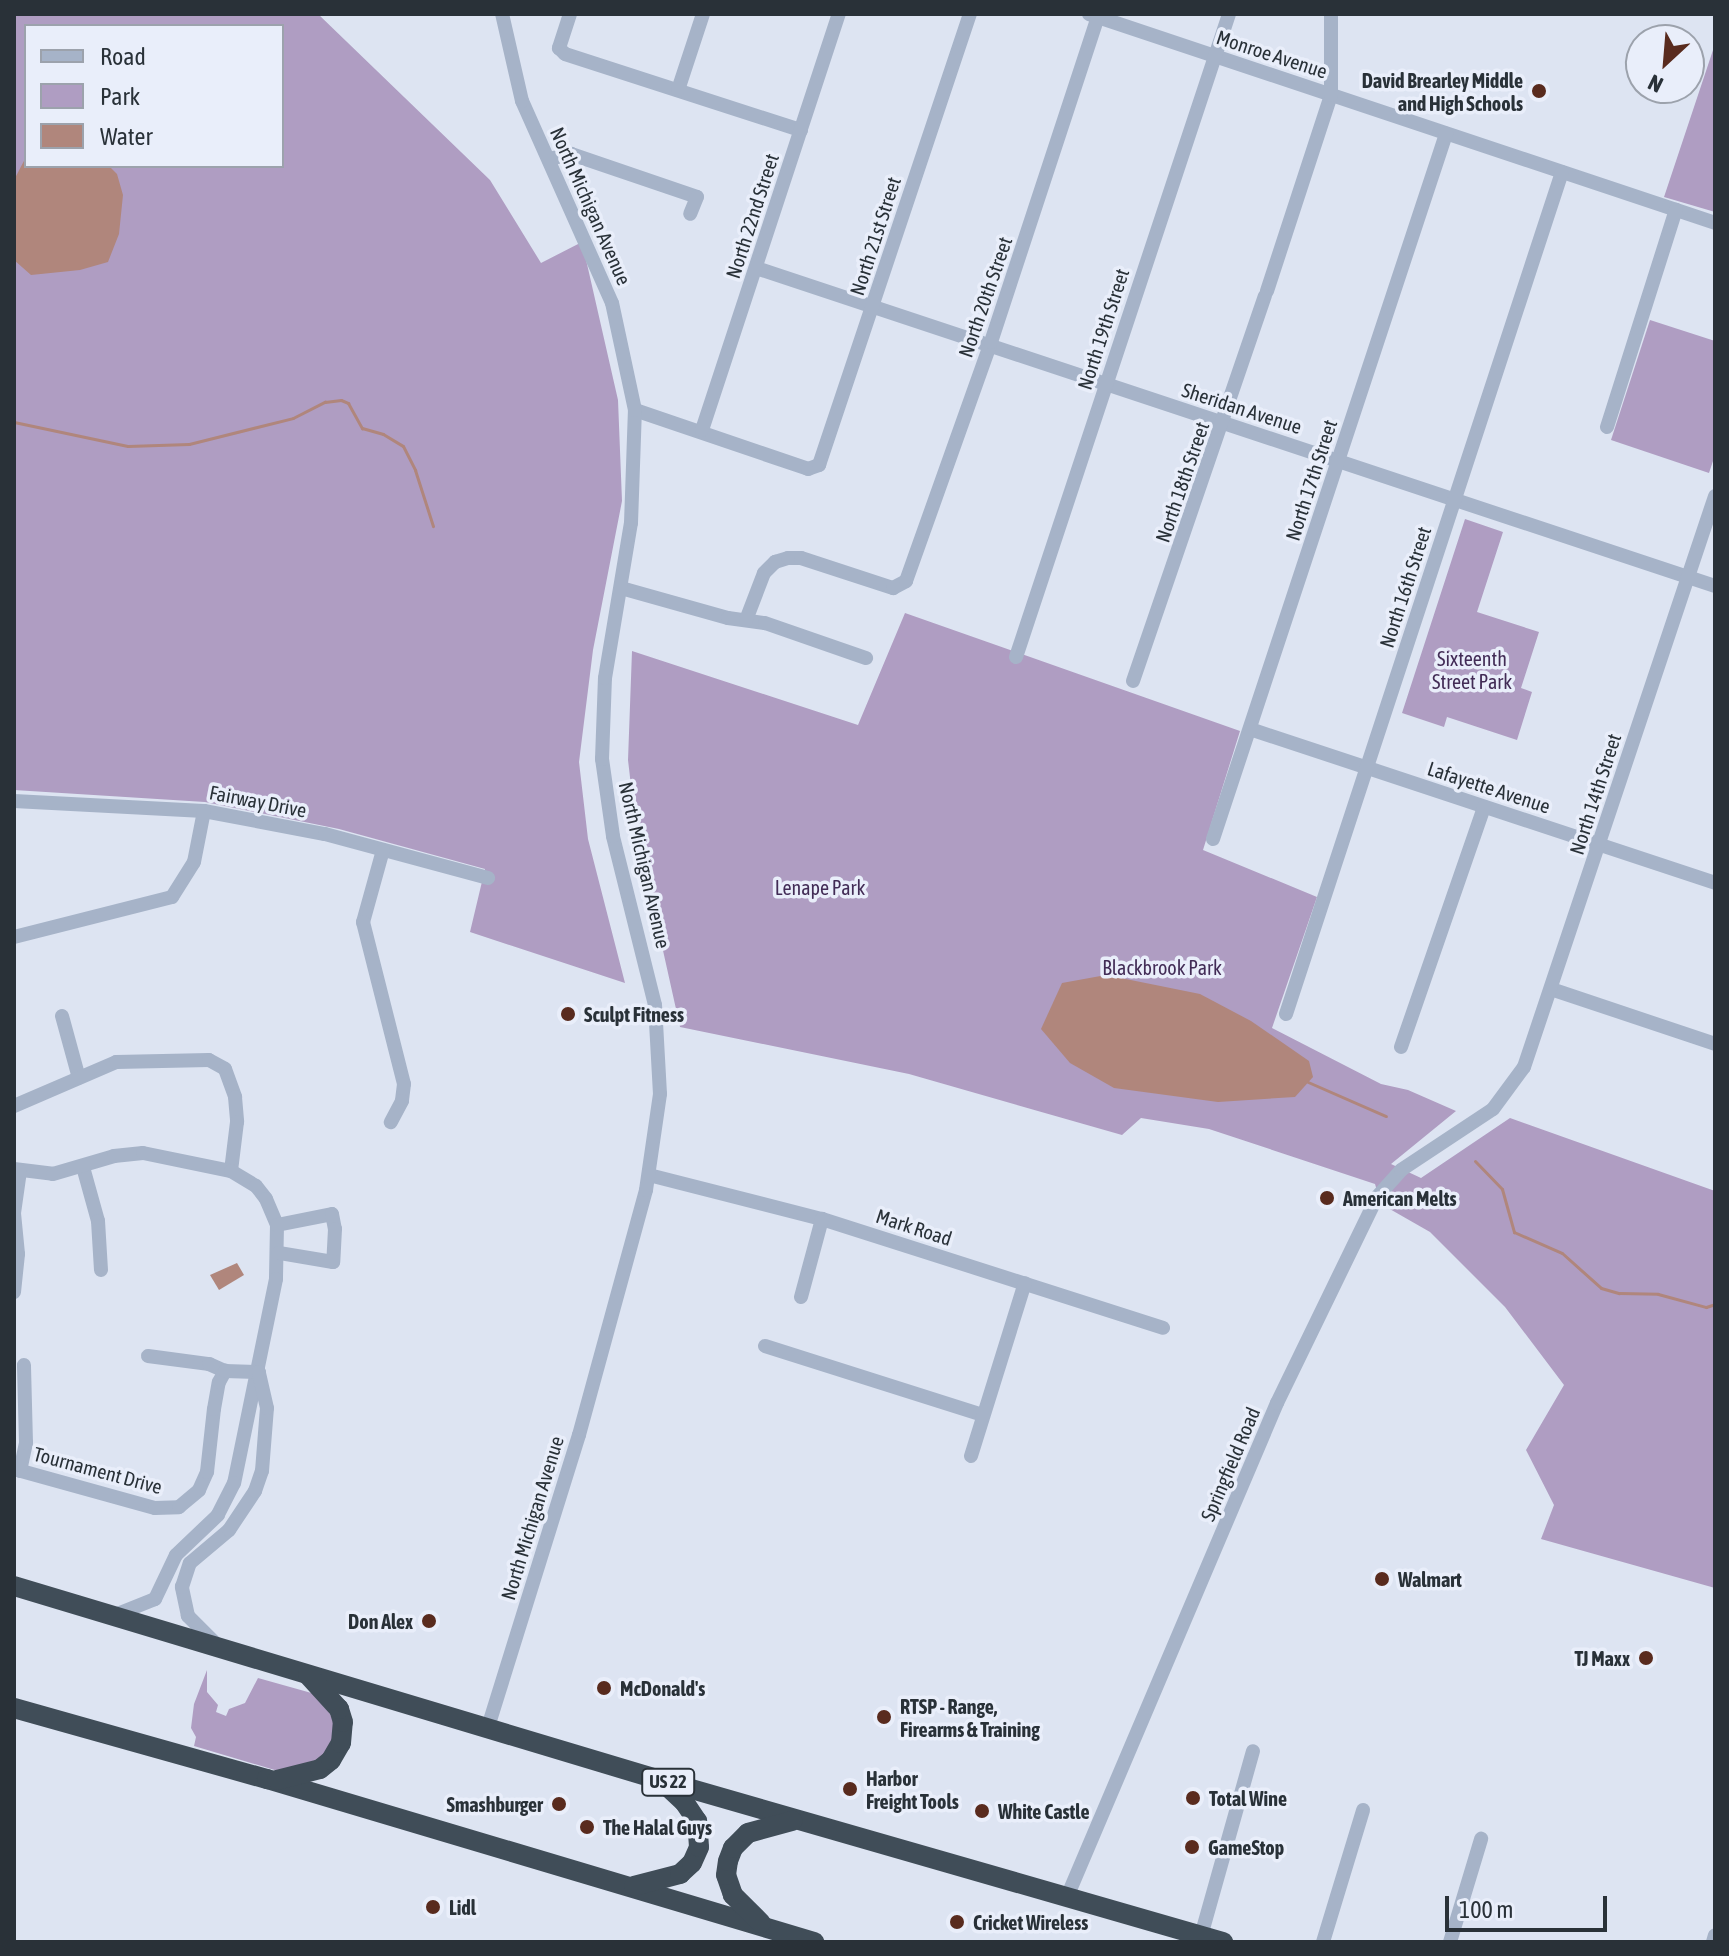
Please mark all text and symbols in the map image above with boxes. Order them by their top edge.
legend [24,24,284,168]
north arrow [1625,24,1705,104]
street label: Monroe Avenue [1214,25,1330,83]
text: Road [100,43,146,70]
place label: David Brearley Middle and High Schools [1362,68,1523,115]
text: N [1644,69,1667,98]
marker: David Brearley Middle and High Schools [1530,82,1548,100]
text: Park [100,83,140,110]
text: Water [100,123,153,150]
street label: North Michigan Avenue [545,123,637,289]
street label: North 22nd Street [721,151,783,281]
street label: North 21st Street [845,174,905,298]
street label: North 20th Street [953,234,1017,360]
street label: North 19th Street [1072,265,1134,393]
street label: Sheridan Avenue [1179,377,1305,439]
street label: North 17th Street [1280,416,1342,544]
street label: North 18th Street [1150,419,1214,545]
street label: North 16th Street [1374,523,1436,651]
park label: Sixteenth Street Park [1432,646,1512,693]
street label: North 14th Street [1564,730,1626,858]
street label: Lafayette Avenue [1425,756,1553,818]
street label: North Michigan Avenue [614,779,676,951]
street label: Fairway Drive [207,780,309,822]
park label: Lenape Park [775,875,865,899]
park label: Blackbrook Park [1102,955,1222,979]
place label: Sculpt Fitness [584,1002,684,1026]
marker: Sculpt Fitness [559,1005,577,1023]
place label: American Melts [1343,1186,1457,1210]
marker: American Melts [1318,1189,1336,1207]
street label: Mark Road [873,1203,955,1251]
street label: Springfield Road [1195,1403,1265,1525]
street label: North Michigan Avenue [496,1433,568,1603]
street label: Tournament Drive [31,1441,165,1499]
place label: Walmart [1398,1567,1462,1591]
marker: Walmart [1373,1570,1391,1588]
place label: Don Alex [348,1609,413,1633]
marker: Don Alex [420,1612,438,1630]
place label: TJ Maxx [1574,1646,1630,1670]
marker: TJ Maxx [1637,1649,1655,1667]
place label: McDonald's [620,1676,705,1700]
marker: McDonald's [595,1679,613,1697]
place label: RTSP - Range, Firearms & Training [900,1694,1040,1741]
marker: RTSP - Range, Firearms & Training [875,1708,893,1726]
place label: Harbor Freight Tools [866,1766,959,1813]
road number: US 22 [640,1768,696,1796]
marker: Harbor Freight Tools [841,1780,859,1798]
place label: Total Wine [1209,1786,1287,1810]
marker: Total Wine [1184,1789,1202,1807]
place label: Smashburger [447,1792,543,1816]
marker: Smashburger [550,1795,568,1813]
place label: White Castle [998,1799,1089,1823]
marker: White Castle [973,1802,991,1820]
place label: The Halal Guys [603,1815,712,1839]
marker: The Halal Guys [578,1818,596,1836]
place label: GameStop [1208,1835,1284,1859]
marker: GameStop [1183,1838,1201,1856]
scale bar [1449,1880,1611,1930]
place label: Lidl [449,1895,476,1919]
text: 100 m [1459,1896,1513,1923]
marker: Lidl [424,1898,442,1916]
place label: Cricket Wireless [973,1910,1088,1934]
marker: Cricket Wireless [948,1913,966,1931]

